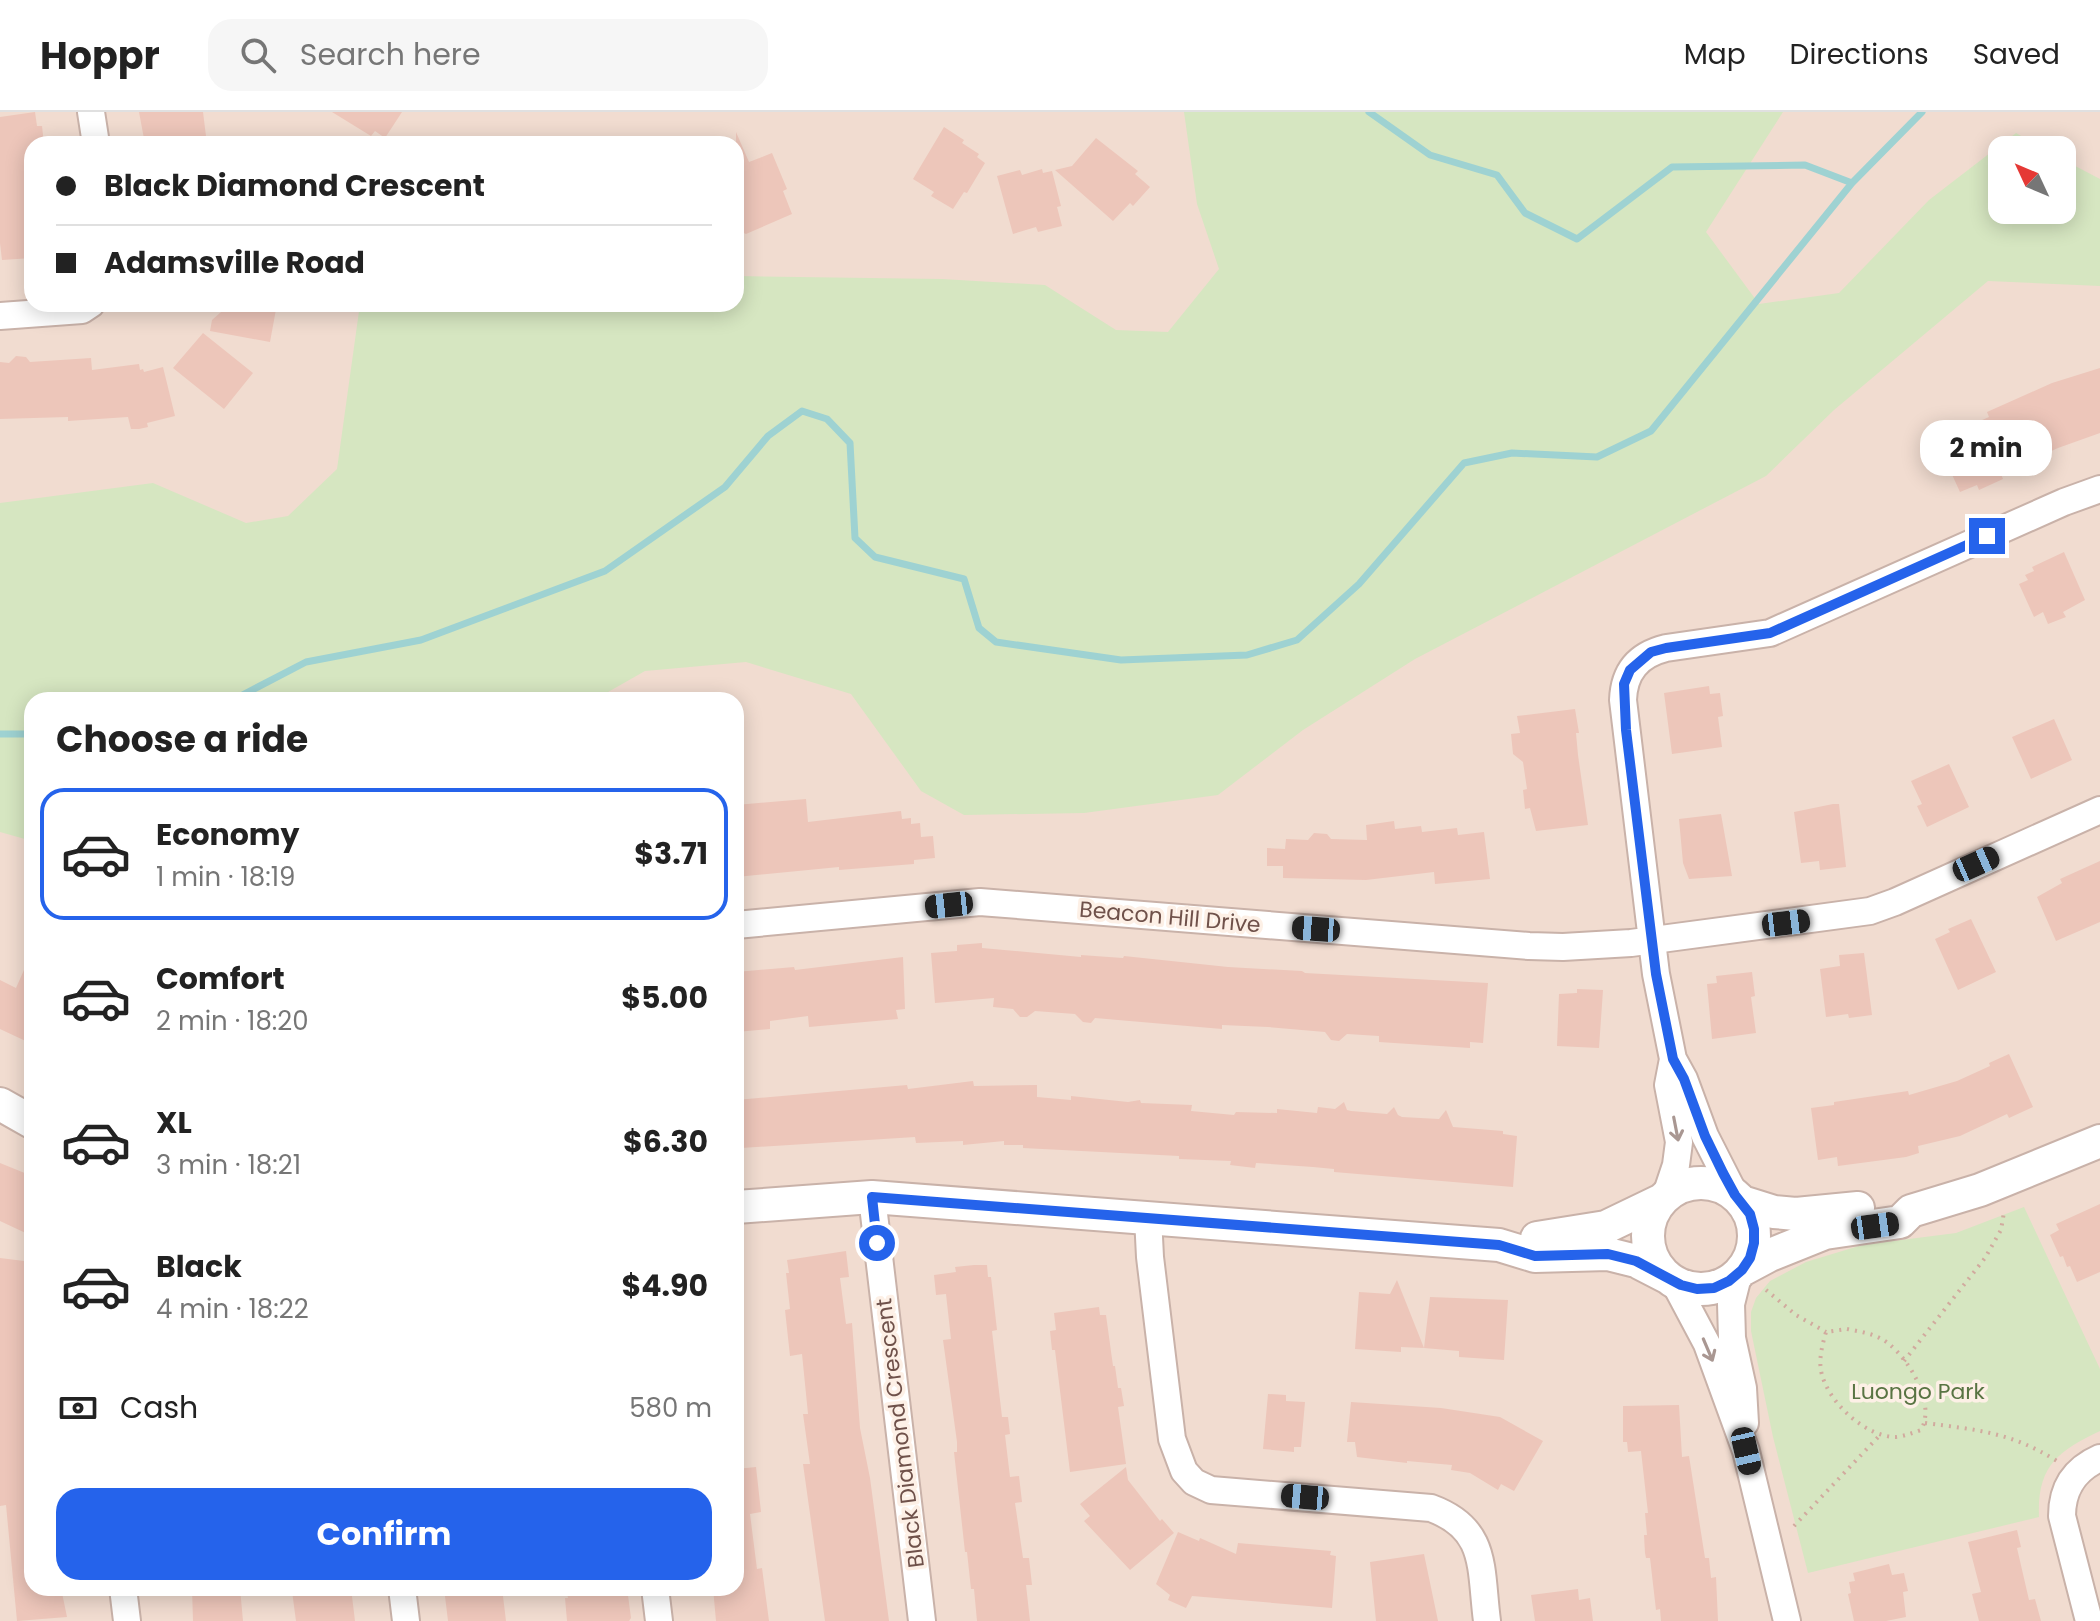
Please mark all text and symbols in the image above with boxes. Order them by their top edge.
search box [208,19,768,91]
text: Hoppr [40,29,160,82]
icon: search [236,33,280,77]
text: Search here [300,33,481,76]
text: Map [1684,35,1746,74]
text: Directions [1790,35,1929,74]
text: Saved [1973,35,2060,74]
north arrow [1988,136,2076,224]
map controls [1988,136,2076,224]
text: Black Diamond Crescent [104,164,485,207]
text: Adamsville Road [104,241,365,284]
callout: 2 min [1921,420,2053,476]
text: 2 min [1949,430,2023,466]
route end [1969,518,2005,554]
text: Choose a ride [56,714,308,765]
text: Economy [156,813,300,856]
icon: car [60,818,132,890]
text: $3.71 [634,832,708,875]
car [1949,843,2003,885]
text: 1 min · 18:19 [156,859,295,895]
car [924,891,974,919]
street label: Beacon Hill Drive [1078,894,1262,940]
car [1761,908,1811,938]
car [1291,915,1341,943]
text: Comfort [156,957,285,1000]
icon: car [60,962,132,1034]
text: $5.00 [621,976,708,1019]
text: 2 min · 18:20 [156,1003,309,1039]
text: XL [156,1101,192,1144]
icon: car [60,1106,132,1178]
one-way arrow [1670,1116,1685,1141]
text: $6.30 [623,1120,708,1163]
text: 3 min · 18:21 [156,1147,301,1183]
car [1850,1211,1900,1241]
route start [859,1225,895,1261]
text: Black [156,1245,242,1288]
icon: car [60,1250,132,1322]
text: $4.90 [621,1264,708,1307]
text: 4 min · 18:22 [156,1291,309,1327]
street label: Black Diamond Crescent [868,1297,932,1569]
one-way arrow [1702,1337,1717,1362]
park label: Luongo Park [1851,1376,1986,1407]
icon: cash [56,1386,100,1430]
text: Cash [120,1386,198,1429]
text: 580 m [629,1390,712,1426]
car [1729,1425,1763,1477]
car [1280,1483,1330,1511]
button: Confirm [56,1488,712,1580]

